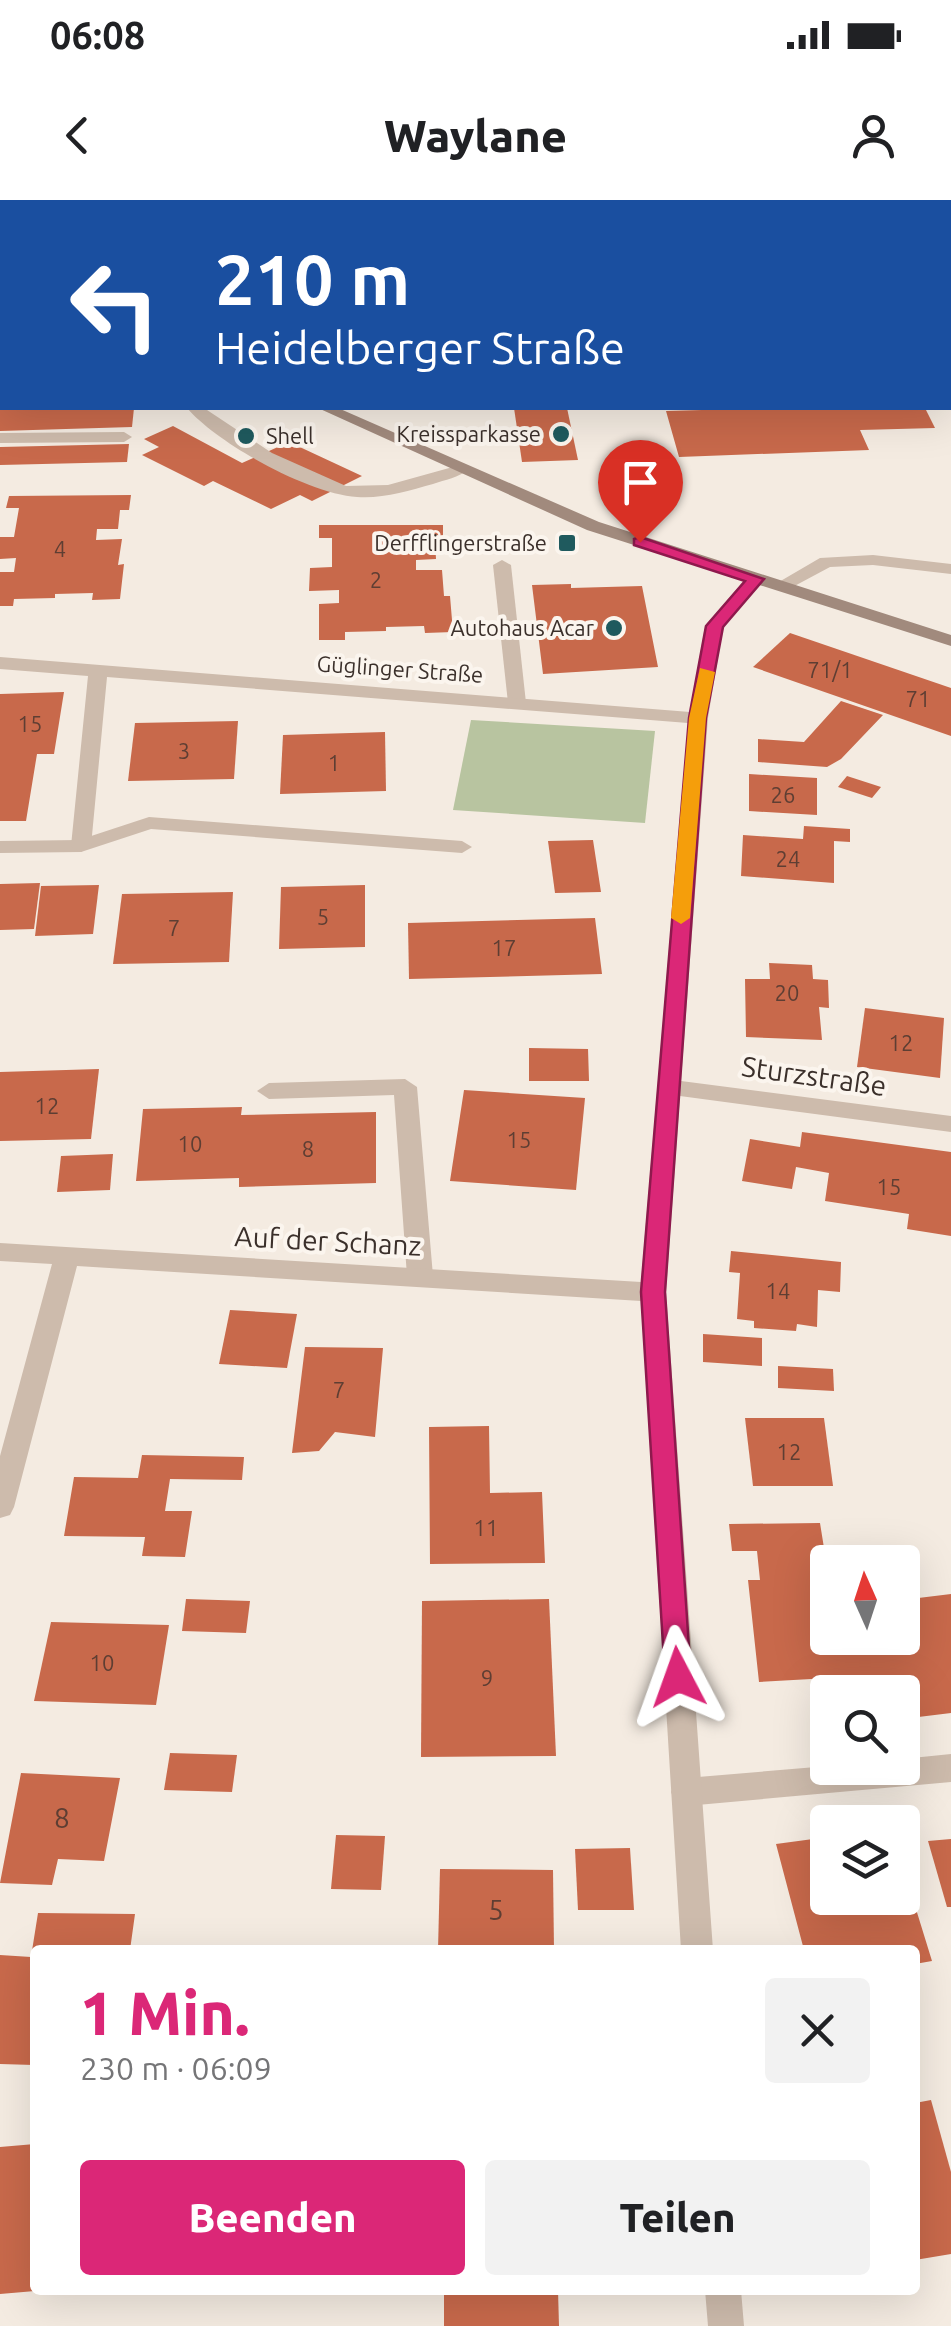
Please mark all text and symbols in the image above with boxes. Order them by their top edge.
text: 06:08 [50,14,145,56]
icon: back [50,108,105,163]
icon: person [846,108,901,163]
text: Waylane [384,110,567,161]
icon: left [50,240,180,370]
text: 210 m [215,240,410,318]
text: Heidelberger Straße [215,322,625,373]
place label: Kreissparkasse [397,421,541,446]
place label: Shell [266,423,314,448]
marker: Kreissparkasse [550,423,572,445]
marker: Shell [235,425,257,447]
pin [598,440,683,543]
icon: arrive [613,455,668,510]
place label: Derfflingerstraße [374,530,547,555]
marker: Derfflingerstraße [556,532,578,554]
house number: 4 [54,536,66,561]
house number: 2 [370,567,382,592]
place label: Autohaus Acar [451,615,595,640]
marker: Autohaus Acar [603,617,625,639]
street label: Güglinger Straße [316,650,484,687]
house number: 71/1 [807,657,853,682]
house number: 71 [906,686,930,711]
house number: 15 [18,711,42,736]
house number: 3 [178,738,190,763]
house number: 1 [328,750,340,775]
house number: 26 [771,782,795,807]
house number: 24 [776,846,800,871]
house number: 5 [317,904,329,929]
house number: 7 [168,915,180,940]
house number: 17 [492,935,516,960]
house number: 20 [775,980,799,1005]
house number: 12 [889,1030,913,1055]
street label: Sturzstraße [740,1050,888,1101]
house number: 12 [35,1093,59,1118]
house number: 15 [507,1127,531,1152]
house number: 10 [178,1131,202,1156]
house number: 8 [302,1136,314,1161]
house number: 15 [877,1174,901,1199]
street label: Auf der Schanz [234,1220,422,1261]
house number: 14 [766,1278,790,1303]
house number: 7 [333,1377,345,1402]
house number: 12 [777,1439,801,1464]
house number: 11 [474,1515,498,1540]
north arrow [810,1545,920,1655]
map controls [810,1545,920,1915]
position arrow [626,1625,730,1729]
house number: 10 [90,1650,114,1675]
house number: 9 [481,1665,493,1690]
button: search [810,1675,920,1785]
house number: 8 [54,1802,70,1833]
button: layers [810,1805,920,1915]
house number: 5 [488,1894,504,1925]
button: close [765,1978,870,2083]
text: 1 Min. [80,1979,250,2046]
text: 230 m · 06:09 [80,2050,272,2086]
button: Beenden [80,2160,465,2275]
button: Teilen [485,2160,870,2275]

